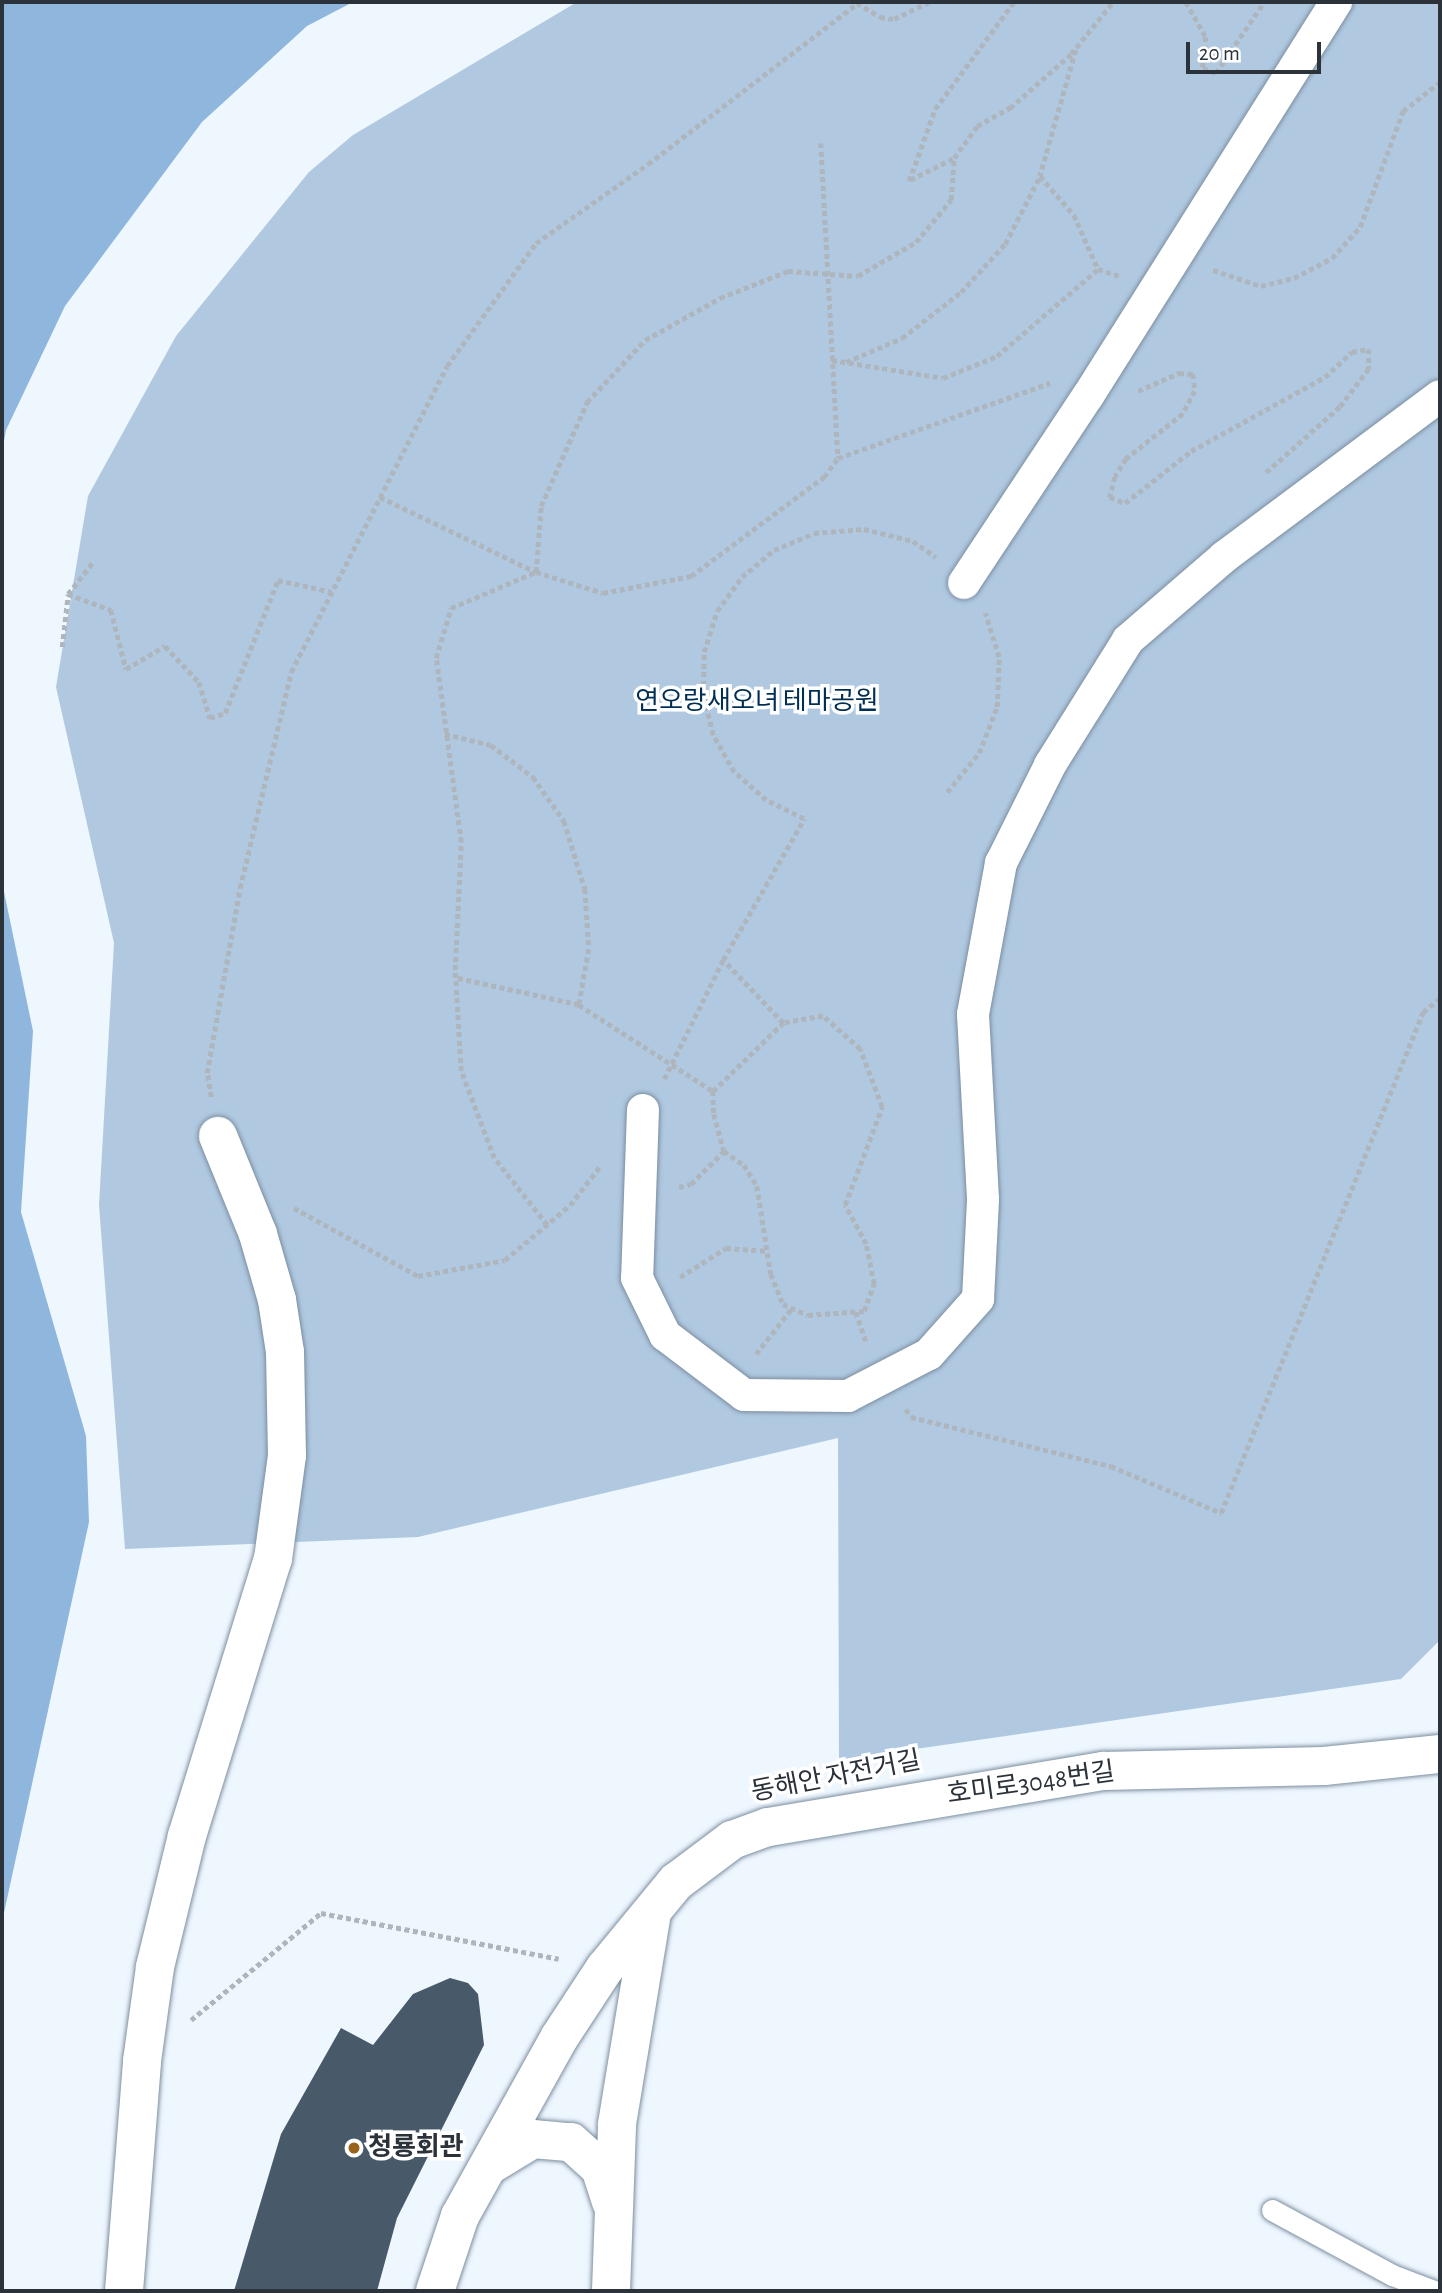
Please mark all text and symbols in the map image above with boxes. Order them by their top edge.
scale bar [1190,28,1325,72]
text: 20 m [1199,43,1240,64]
park label: 연오랑새오녀 테마공원 [635,686,879,718]
street label: 동해안 자전거길 [749,1745,923,1809]
street label: 호미로3048번길 [945,1757,1117,1811]
place label: 청룡회관 [368,2132,464,2164]
marker: 청룡회관 [346,2140,362,2156]

